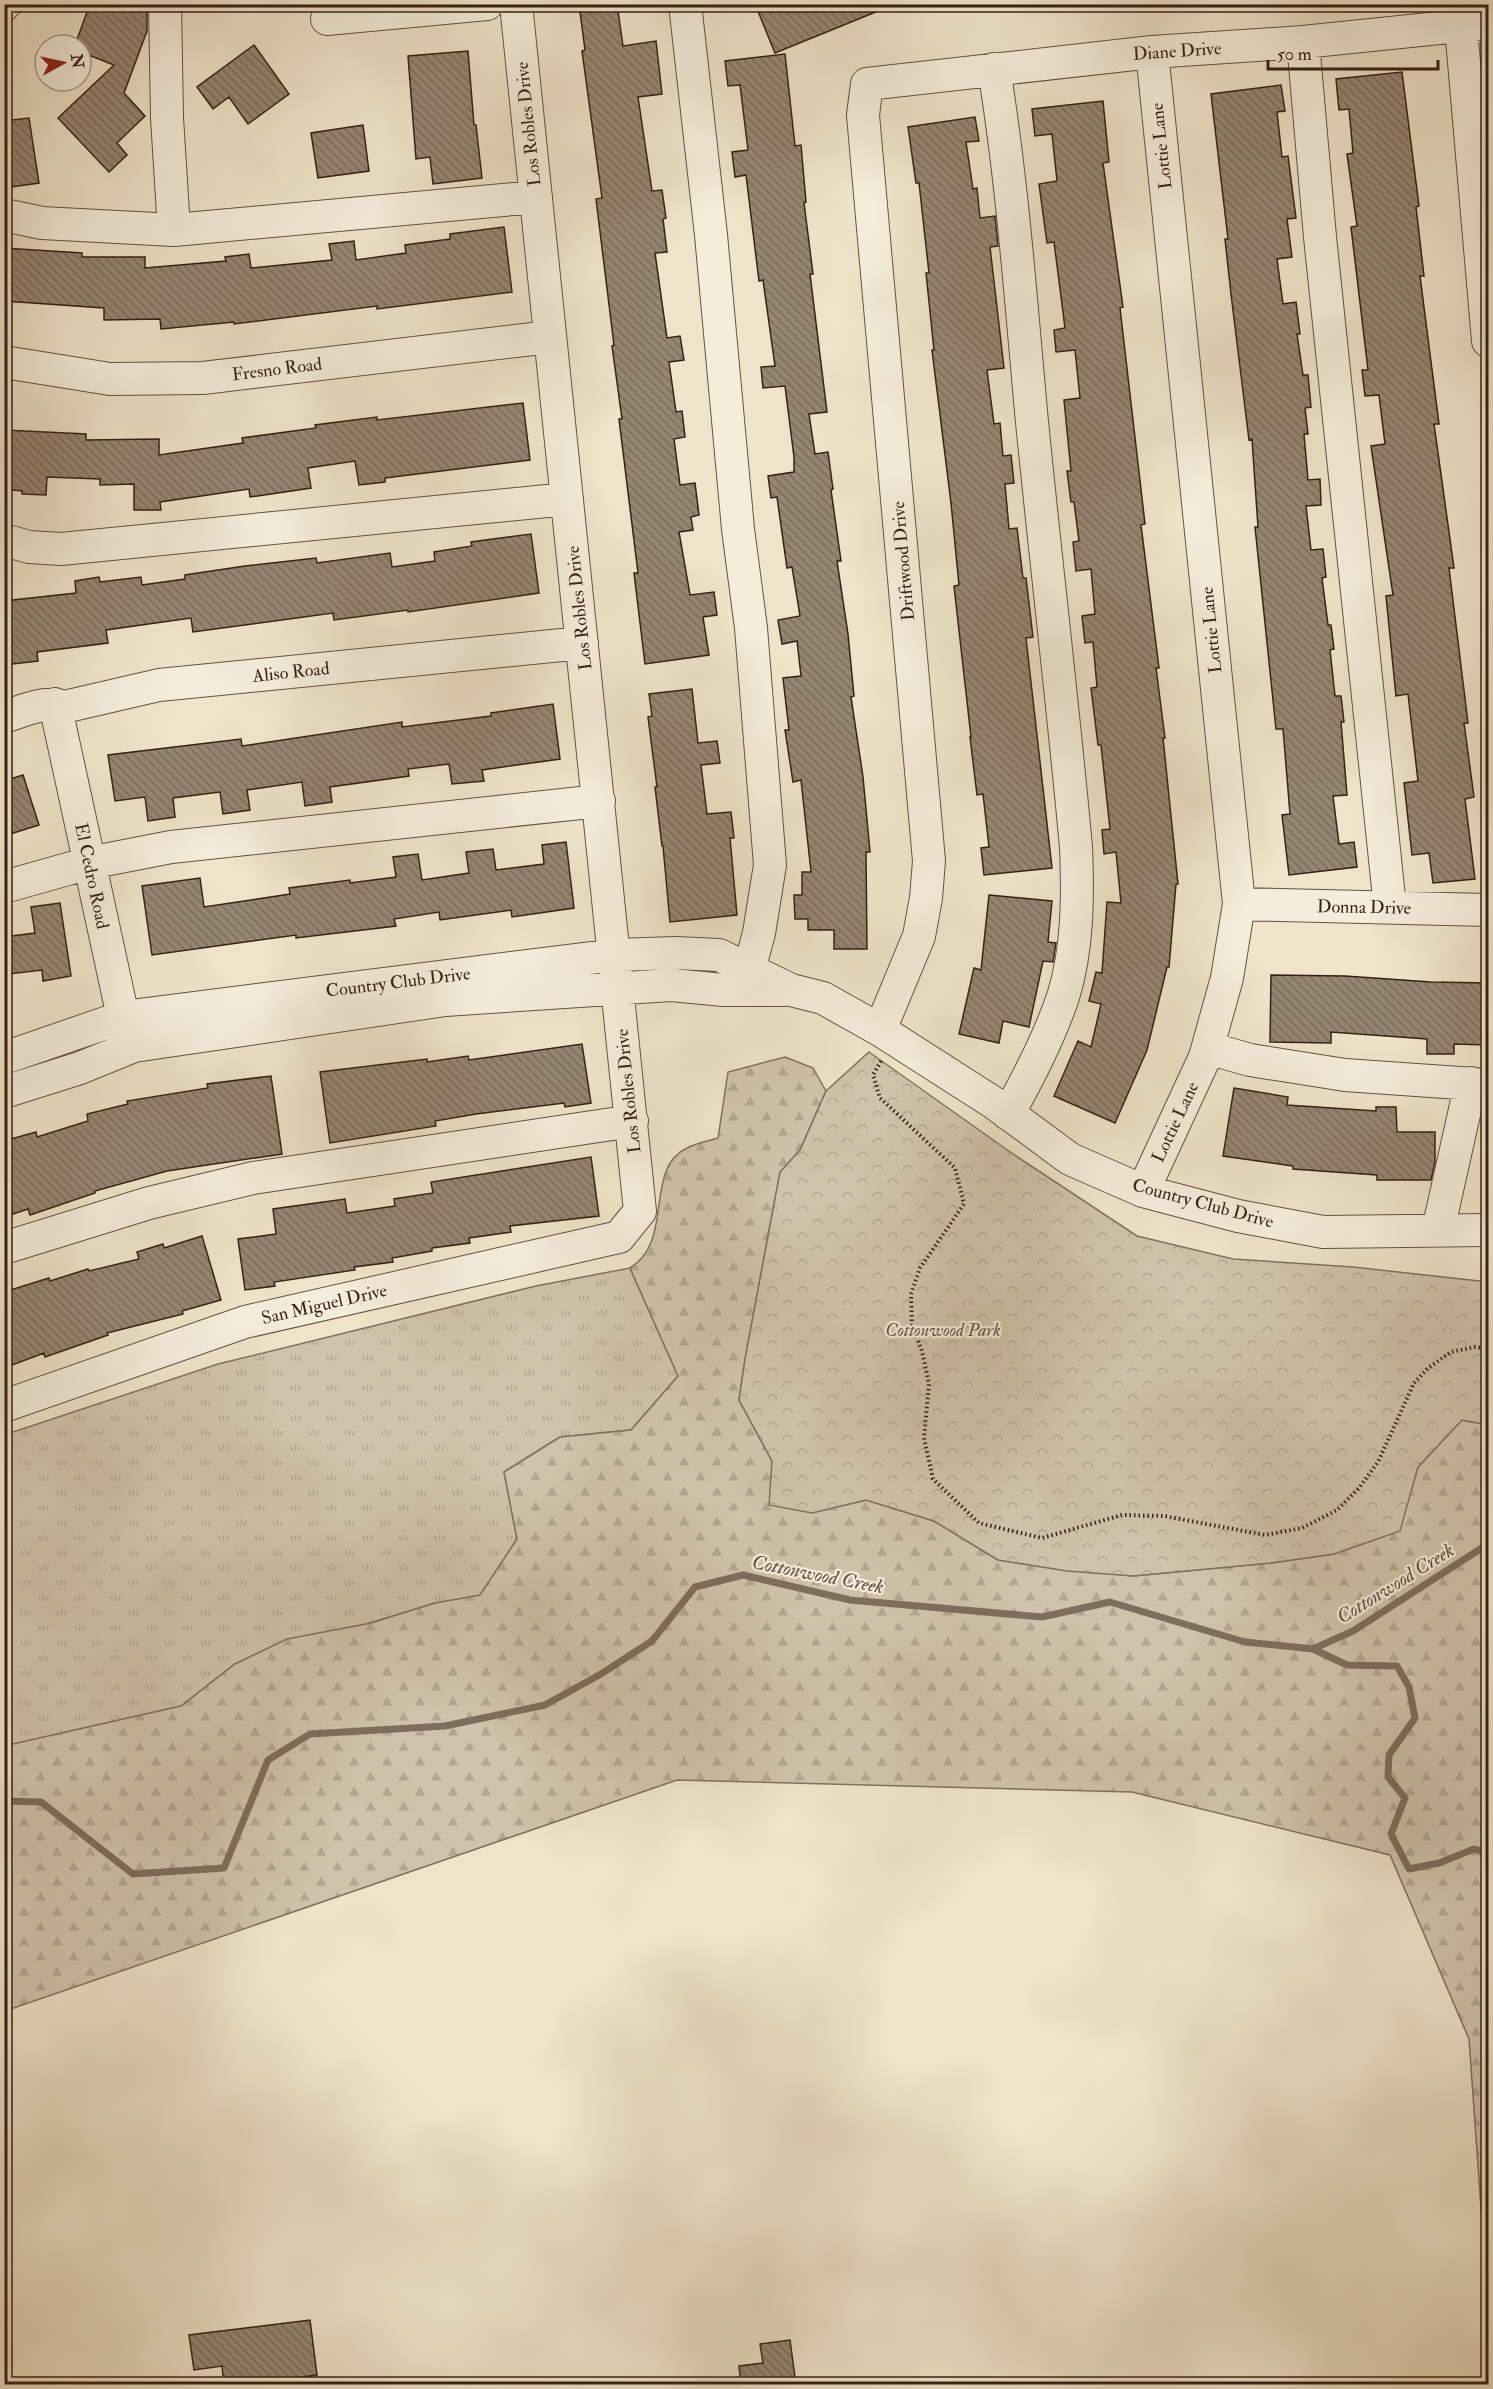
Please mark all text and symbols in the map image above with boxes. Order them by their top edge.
north arrow [33,33,93,93]
scale bar [1268,33,1438,71]
street label: Diane Drive [1132,37,1223,66]
text: 50 m [1277,43,1312,66]
text: N [66,52,88,70]
street label: Los Robles Drive [510,60,546,187]
street label: Lottie Lane [1145,101,1177,190]
street label: Fresno Road [231,353,324,386]
street label: Driftwood Drive [887,500,920,622]
street label: Los Robles Drive [561,544,597,671]
street label: Lottie Lane [1195,585,1227,674]
street label: Aliso Road [251,657,331,688]
street label: El Cedro Road [69,821,114,931]
street label: Donna Drive [1317,895,1412,920]
street label: Country Club Drive [324,962,472,1003]
street label: Los Robles Drive [610,1027,646,1154]
street label: Lottie Lane [1147,1078,1204,1166]
street label: Country Club Drive [1130,1174,1277,1234]
street label: San Miguel Drive [259,1279,390,1330]
park label: Cottonwood Park [885,1319,1001,1342]
water label: Cottonwood Creek [1332,1537,1459,1629]
water label: Cottonwood Creek [750,1549,886,1600]

